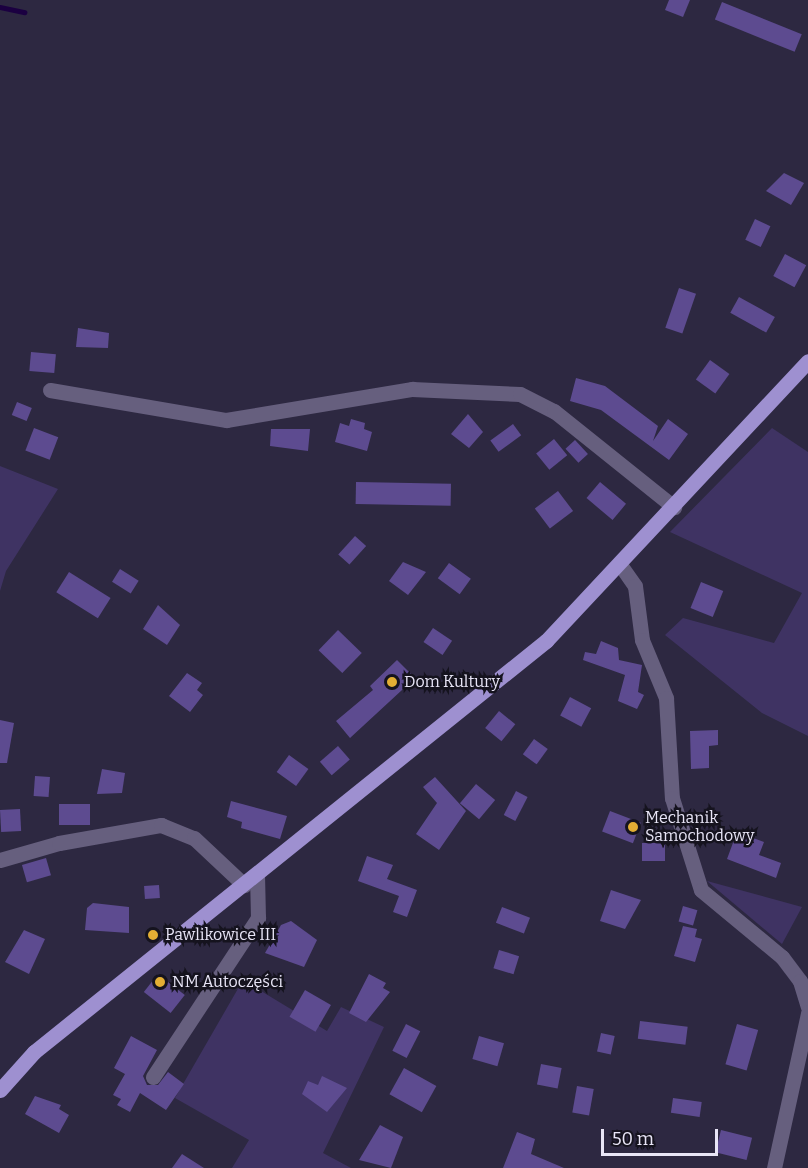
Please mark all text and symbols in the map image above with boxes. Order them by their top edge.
place label: Dom Kultury [404,672,500,692]
marker: Dom Kultury [385,675,399,689]
place label: Mechanik Samochodowy [645,808,754,846]
marker: Mechanik Samochodowy [626,820,640,834]
place label: Pawlikowice III [165,925,276,945]
marker: Pawlikowice III [146,928,160,942]
place label: NM Autoczęści [172,972,283,992]
marker: NM Autoczęści [153,975,167,989]
scale bar [604,1117,721,1155]
text: 50 m [612,1128,654,1150]

